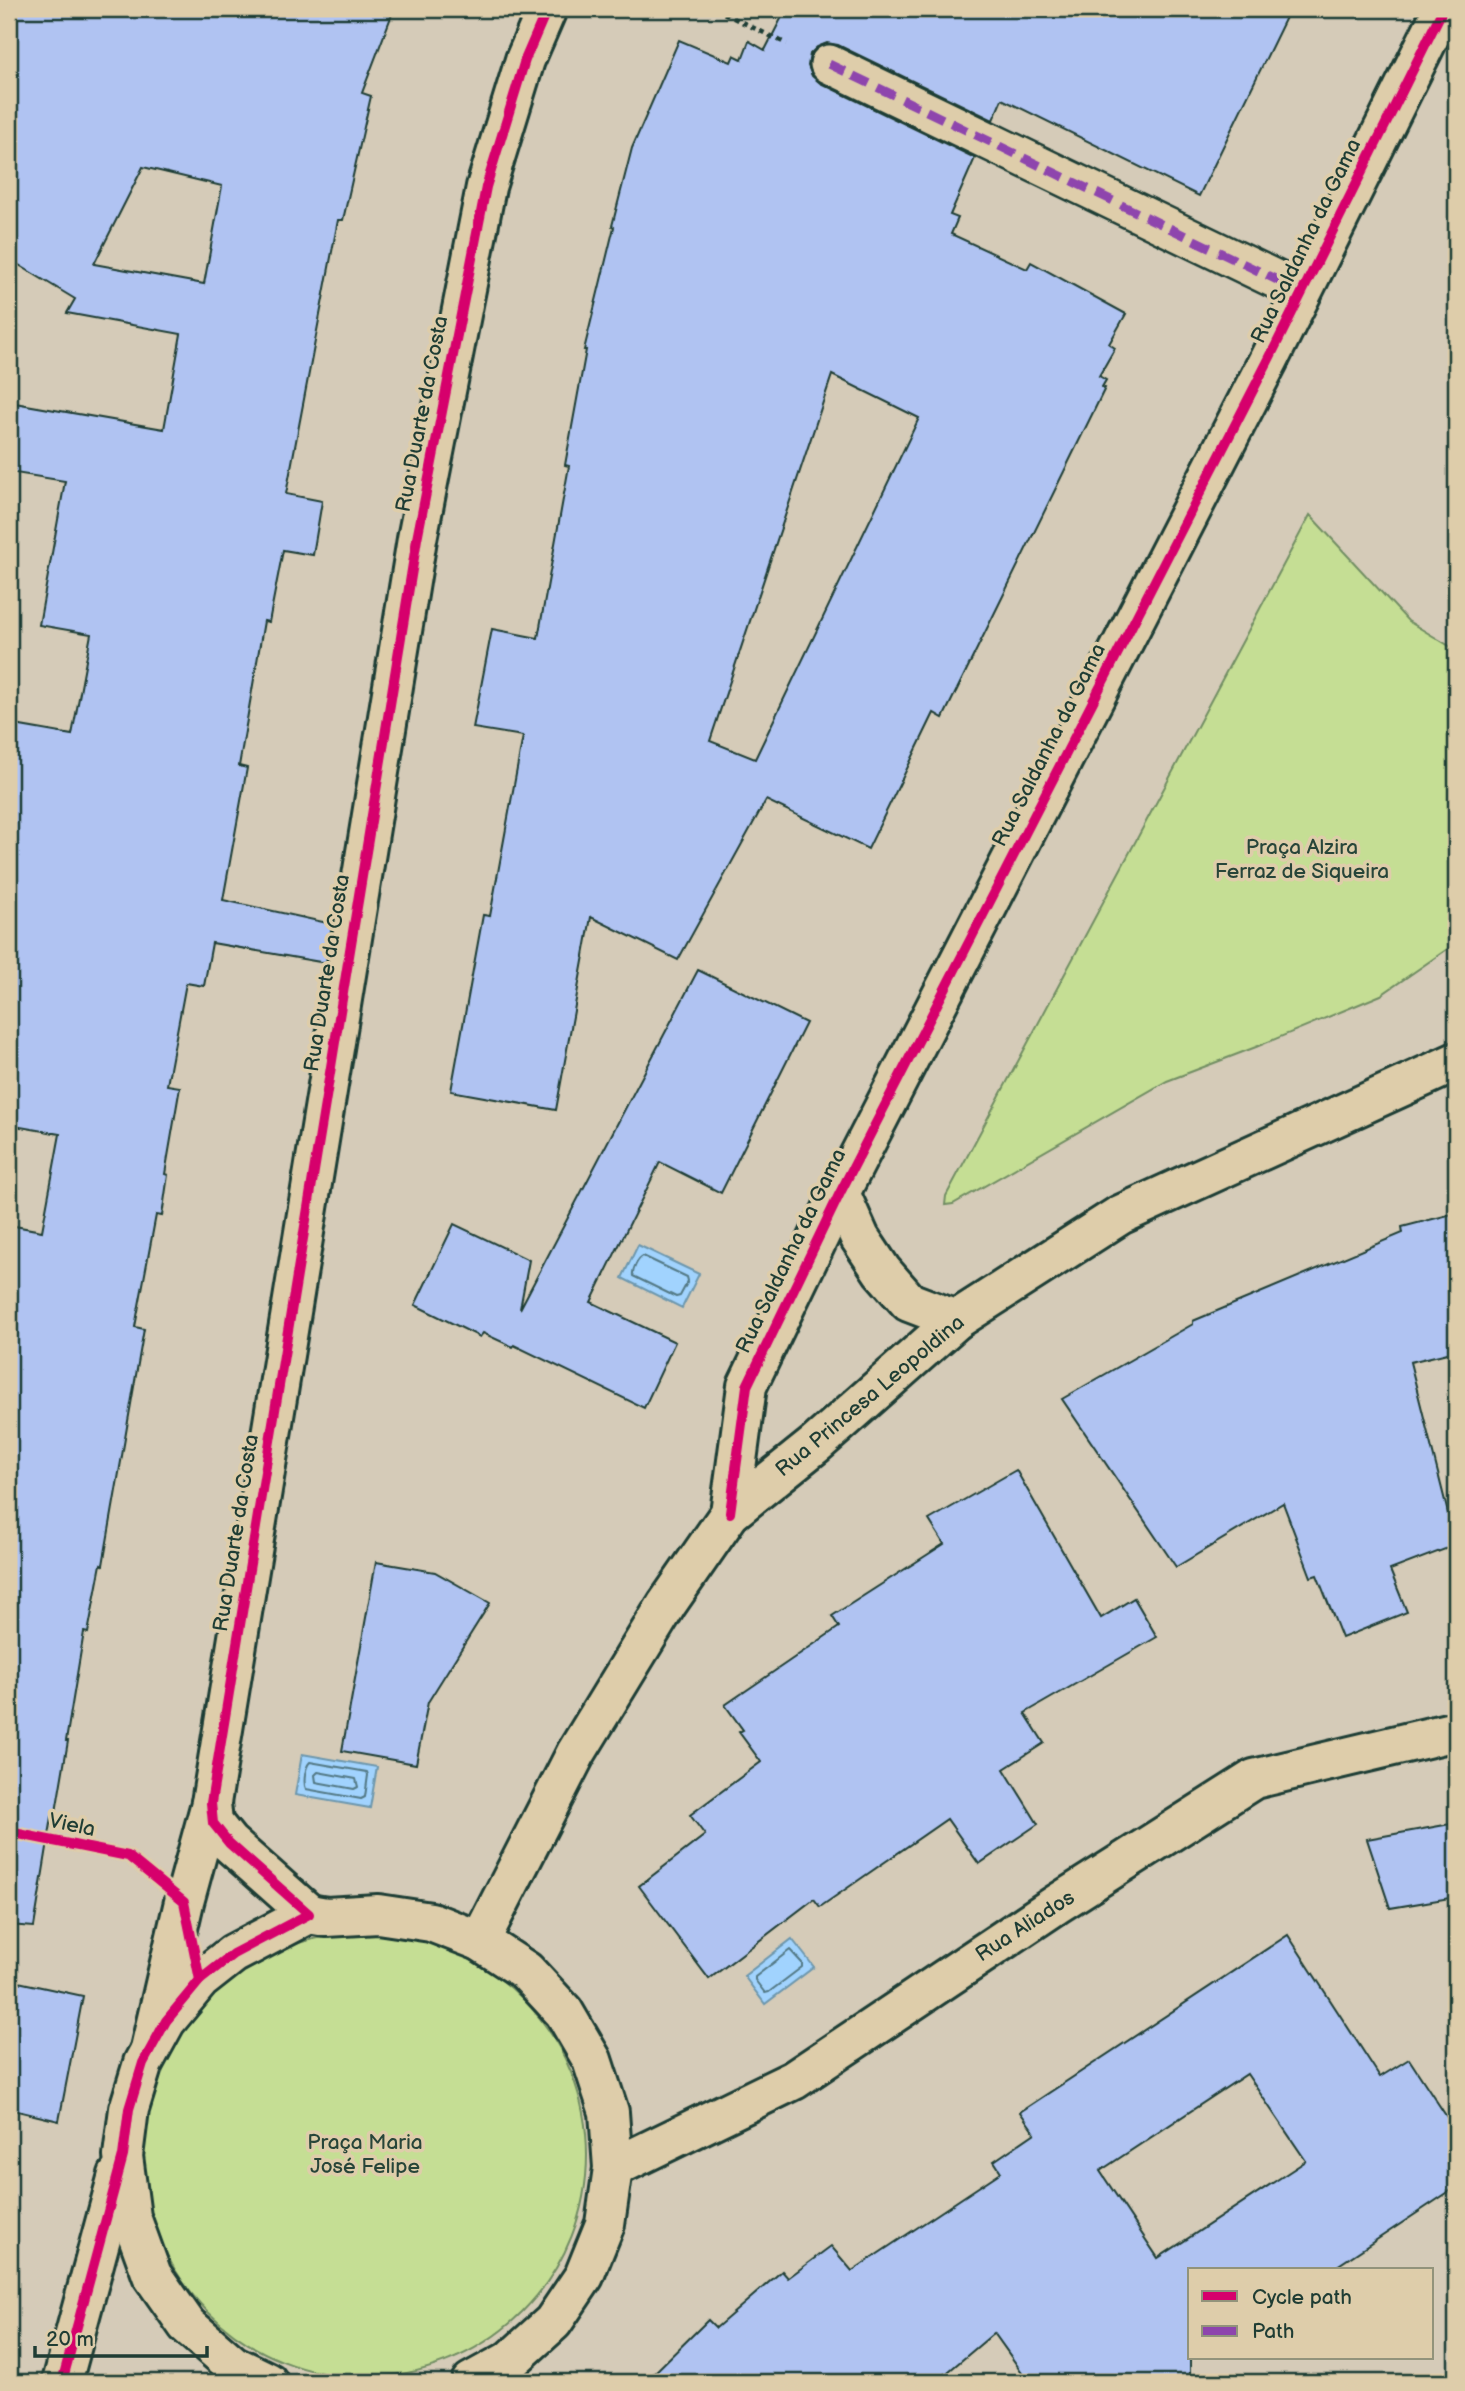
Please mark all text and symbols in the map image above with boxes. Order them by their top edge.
street label: Rua Saldanha da Gama [1246,135,1366,347]
street label: Rua Duarte da Costa [391,314,453,514]
street label: Rua Saldanha da Gama [987,639,1111,851]
park label: Praça Alzira Ferraz de Siqueira [1215,835,1389,884]
street label: Rua Duarte da Costa [299,873,355,1073]
street label: Rua Saldanha da Gama [731,1145,851,1357]
street label: Rua Princesa Leopoldina [771,1310,969,1482]
street label: Rua Duarte da Costa [208,1433,264,1633]
street label: Viela [47,1808,97,1842]
street label: Rua Aliados [971,1885,1079,1967]
park label: Praça Maria José Felipe [307,2130,423,2179]
legend [1188,2268,1434,2360]
text: Cycle path [1252,2285,1352,2310]
scale bar [35,2314,206,2358]
text: Path [1252,2319,1294,2344]
text: 20 m [46,2327,94,2352]

